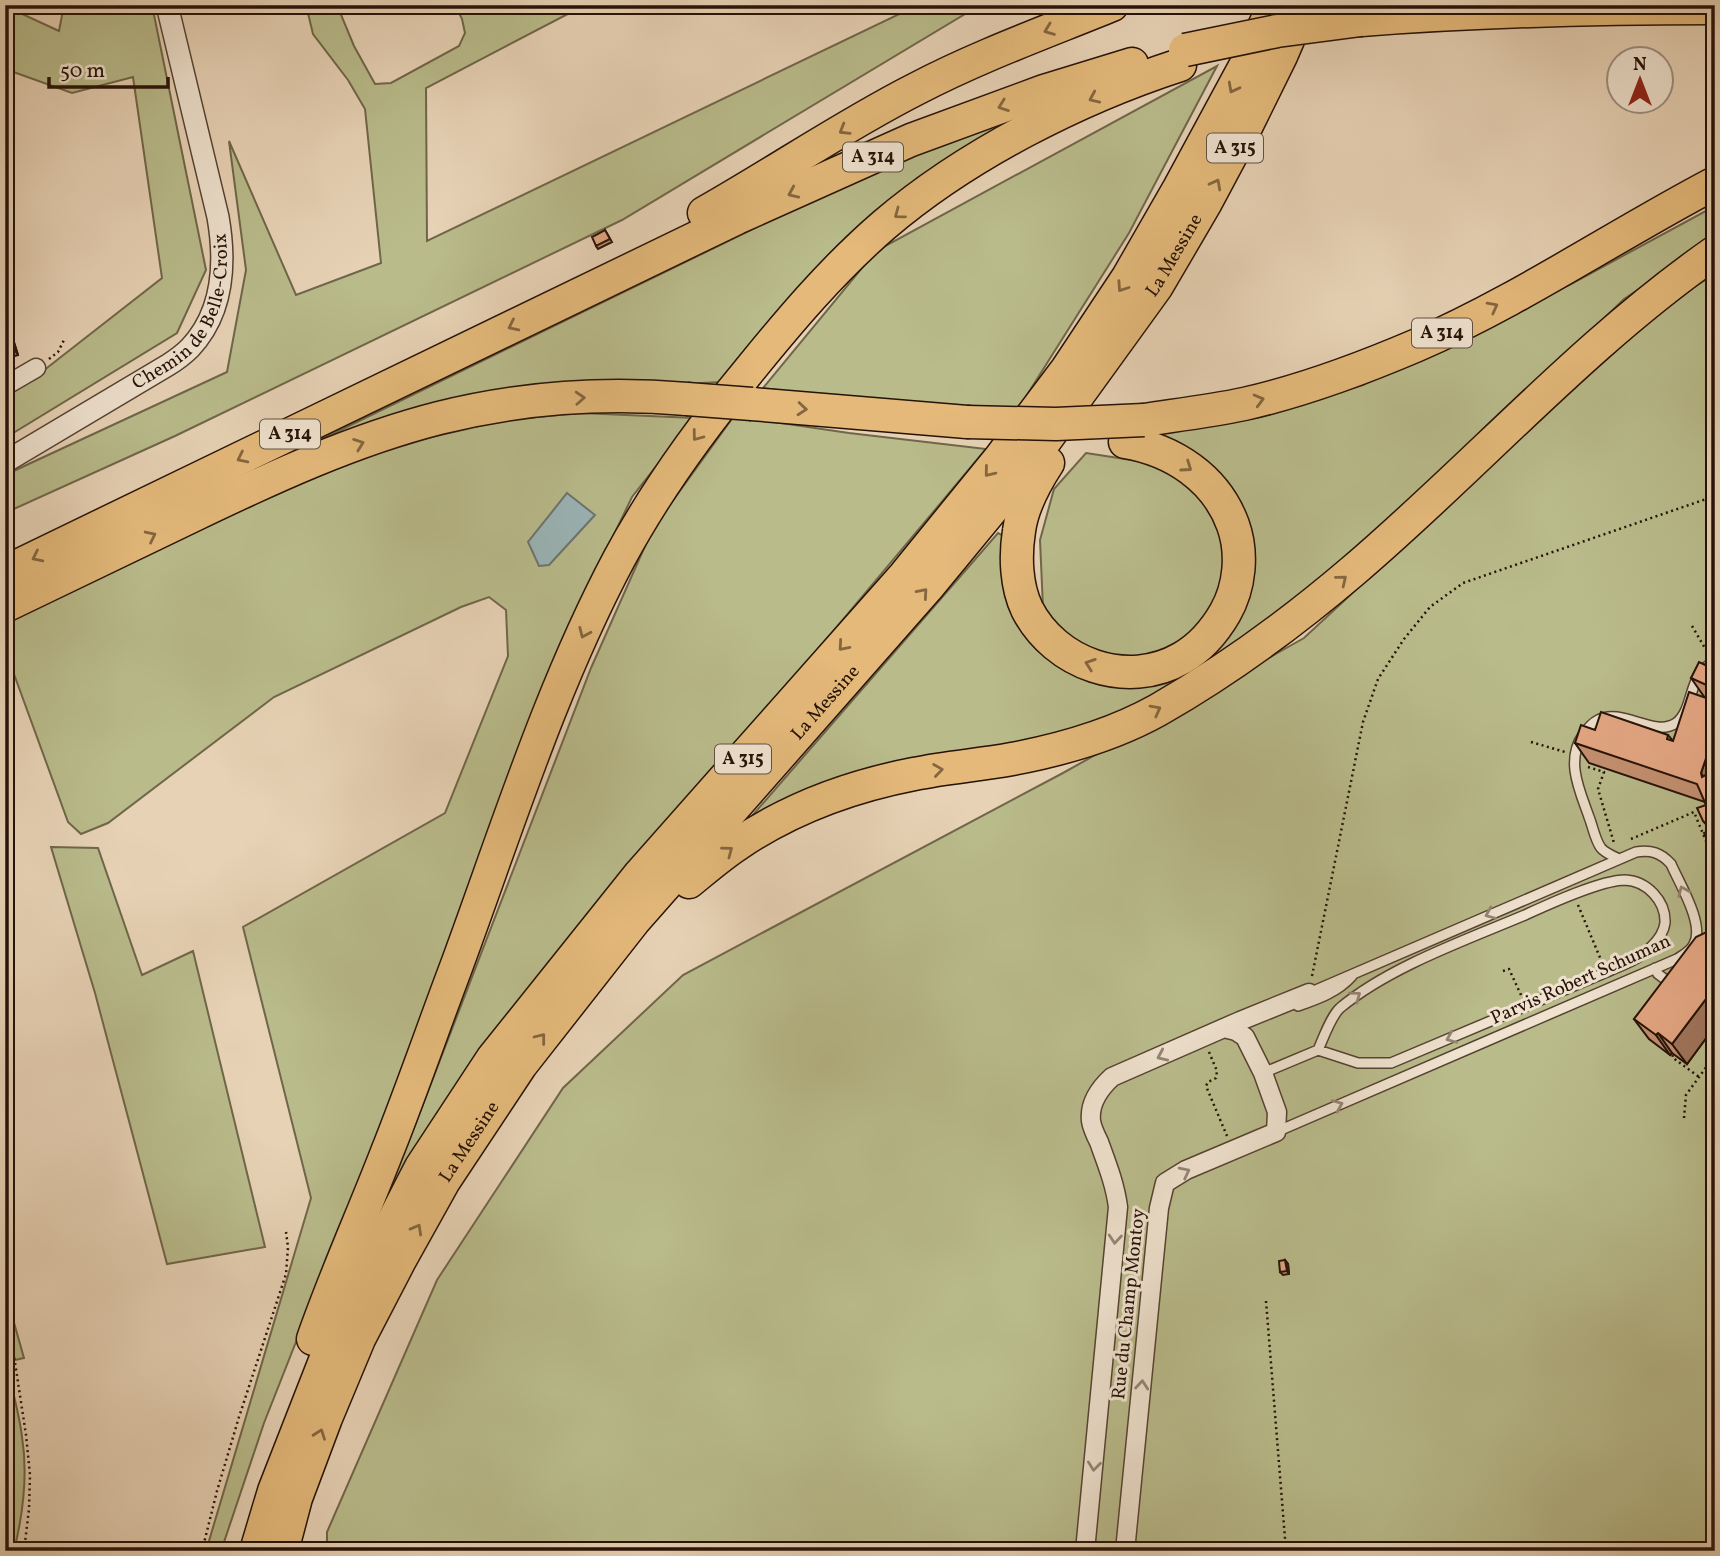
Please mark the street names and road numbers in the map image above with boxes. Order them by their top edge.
road number: A 315 [1207,134,1263,162]
road number: A 314 [843,142,903,172]
street label: La Messine [1140,209,1209,303]
street label: Chemin de Belle-Croix [127,232,235,396]
road number: A 314 [1412,318,1472,348]
road number: A 314 [260,420,320,448]
street label: La Messine [785,660,866,746]
road number: A 315 [715,744,771,774]
street label: Parvis Robert Schuman [1487,929,1675,1031]
street label: La Messine [433,1096,506,1188]
street label: Rue du Champ Montoy [1106,1207,1152,1401]

